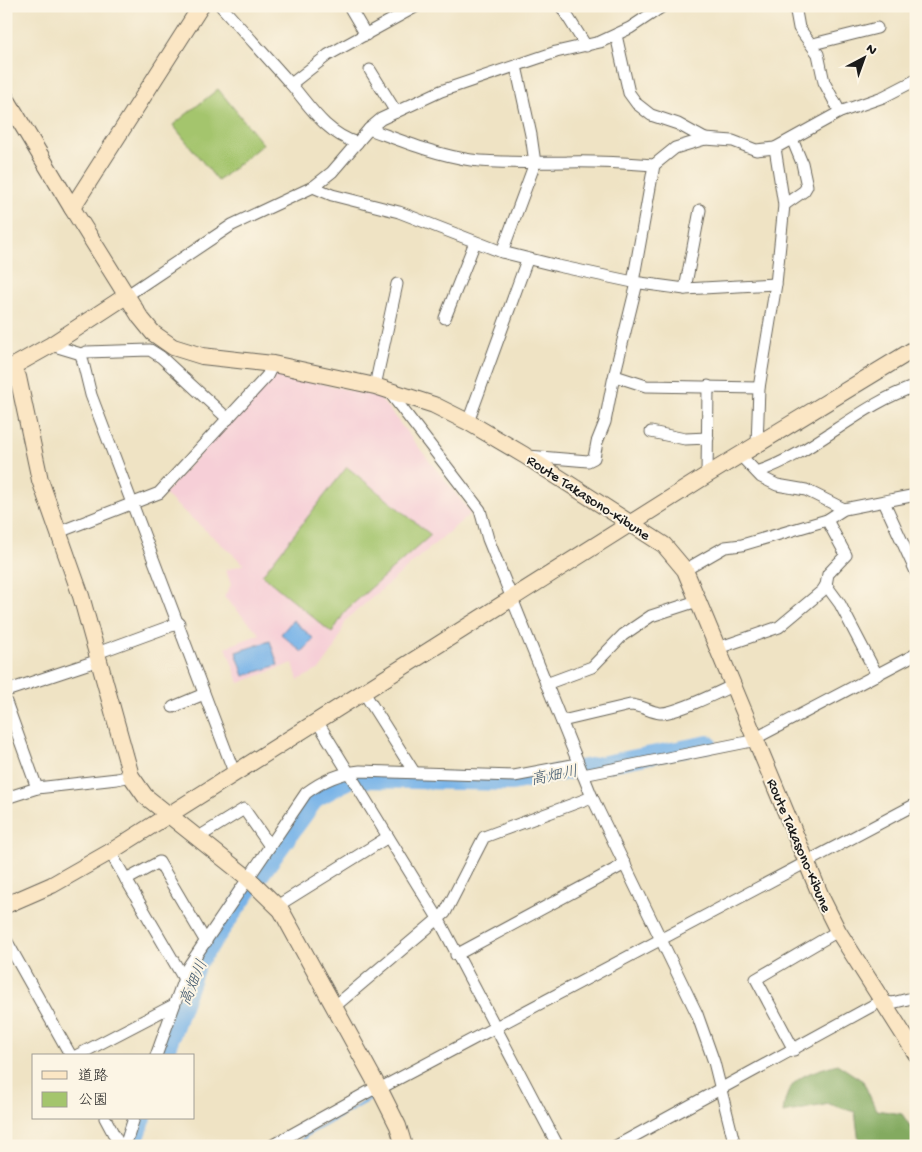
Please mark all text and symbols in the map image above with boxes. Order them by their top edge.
north arrow [840,32,890,82]
text: N [862,41,880,59]
street label: Route Takasono-Kibune [523,452,653,545]
water label: 高畑川 [529,763,580,791]
street label: Route Takasono-Kibune [762,776,835,916]
water label: 高畑川 [176,957,213,1009]
legend [32,1054,195,1120]
text: 道路 [78,1068,108,1086]
text: 公園 [78,1092,108,1110]

